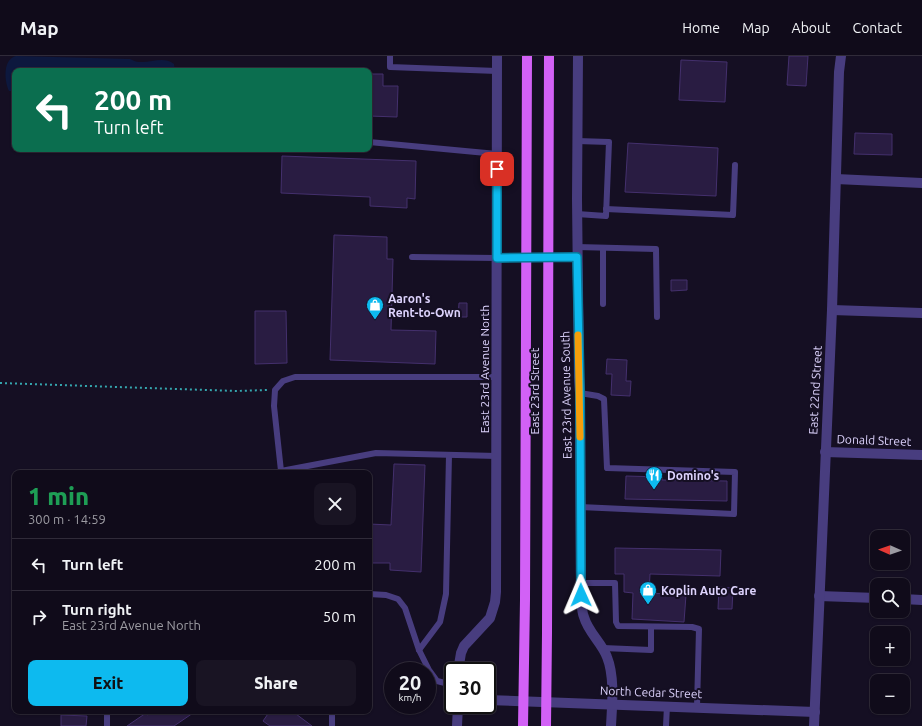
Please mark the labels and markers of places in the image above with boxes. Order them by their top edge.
pin [480,152,514,186]
place label: Aaron's Rent-to-Own [388,292,461,319]
shop icon: Aaron's Rent-to-Own [365,295,385,320]
restaurant icon: Domino's [644,465,664,490]
place label: Domino's [667,469,720,482]
shop icon: Koplin Auto Care [638,580,658,605]
place label: Koplin Auto Care [661,584,756,597]

